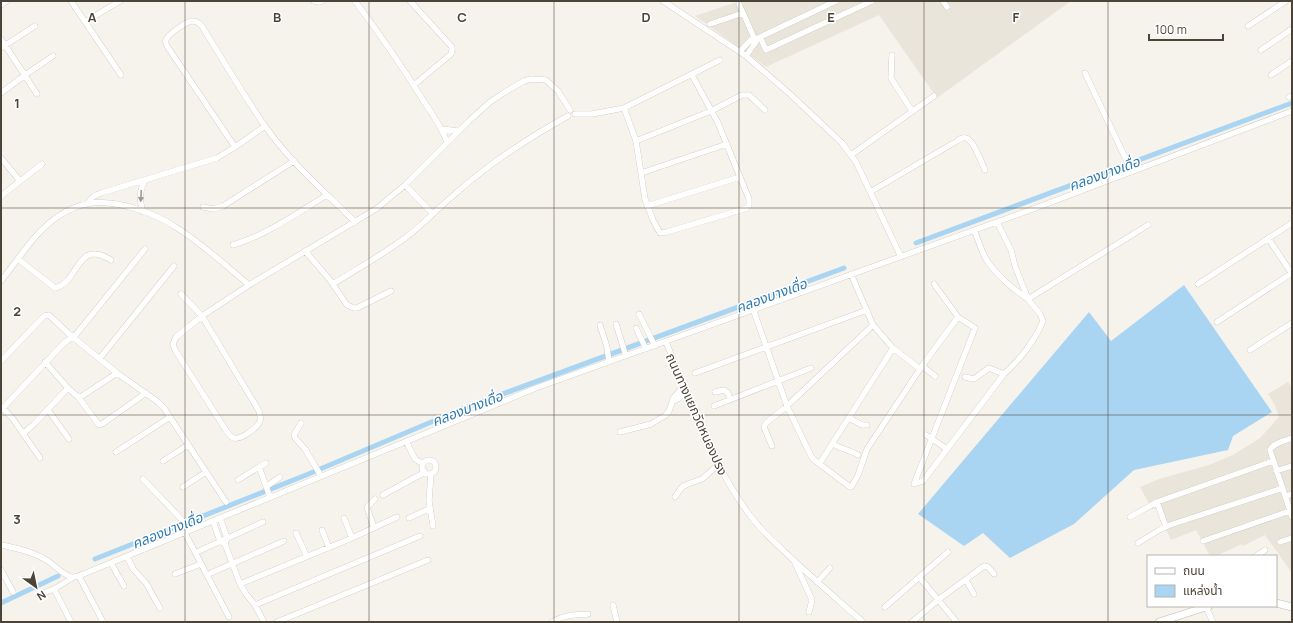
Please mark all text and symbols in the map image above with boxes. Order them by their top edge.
text: A [88,8,97,26]
text: B [273,8,281,26]
text: C [457,8,467,26]
text: D [641,8,651,26]
text: E [827,8,835,26]
text: F [1013,8,1020,26]
scale bar [1149,16,1223,42]
text: 100 m [1155,21,1187,38]
text: 1 [14,94,20,112]
water label: คลองบางเดื่อ [1066,151,1143,195]
one-way arrow [138,190,144,203]
water label: คลองบางเดื่อ [733,273,810,317]
text: 2 [13,302,21,320]
street label: ถนนทางแยกวัดหนองปรง [662,350,732,478]
water label: คลองบางเดื่อ [429,385,506,430]
water label: คลองบางเดื่อ [129,507,206,553]
text: 3 [13,510,21,528]
legend [1147,555,1277,607]
text: ถนน [1183,562,1205,579]
north arrow [16,567,56,607]
text: แหล่งน้ำ [1183,582,1222,599]
text: N [34,587,49,604]

